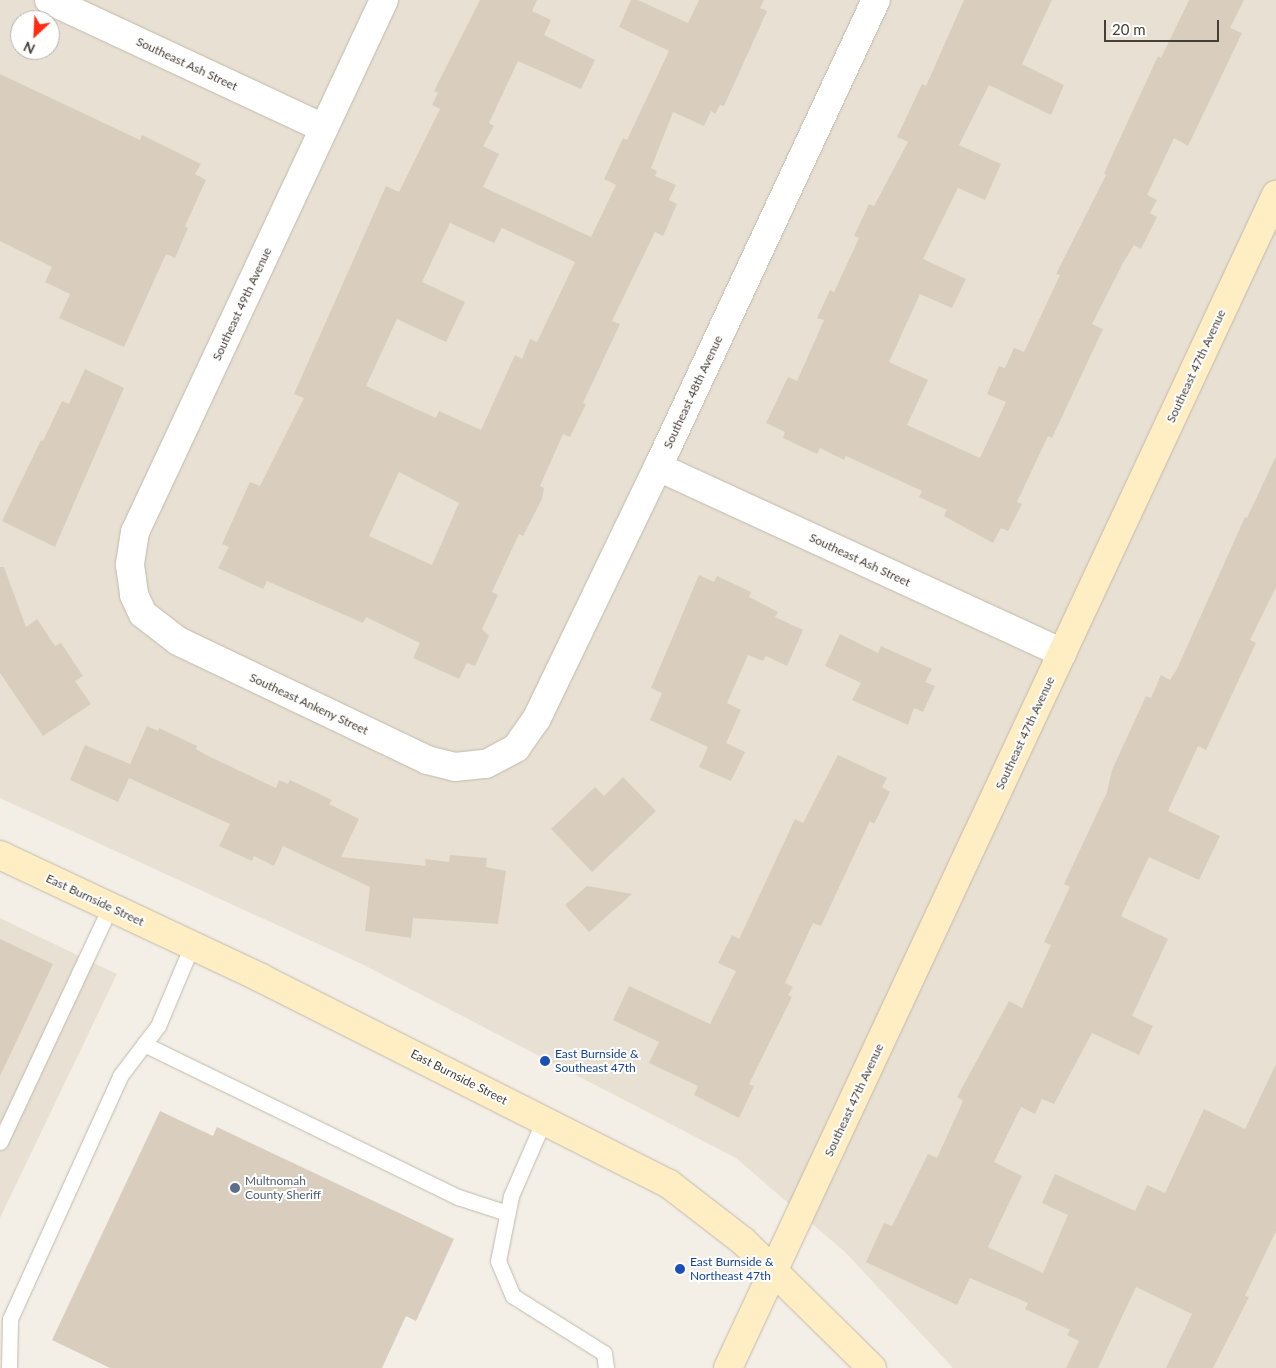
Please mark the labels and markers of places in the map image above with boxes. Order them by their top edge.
place label: East Burnside & Southeast 47th [555,1047,639,1075]
marker: East Burnside & Southeast 47th [539,1055,551,1067]
place label: Multnomah County Sheriff [245,1174,321,1202]
marker: Multnomah County Sheriff [229,1182,241,1194]
place label: East Burnside & Northeast 47th [690,1255,774,1283]
marker: East Burnside & Northeast 47th [674,1263,686,1275]

